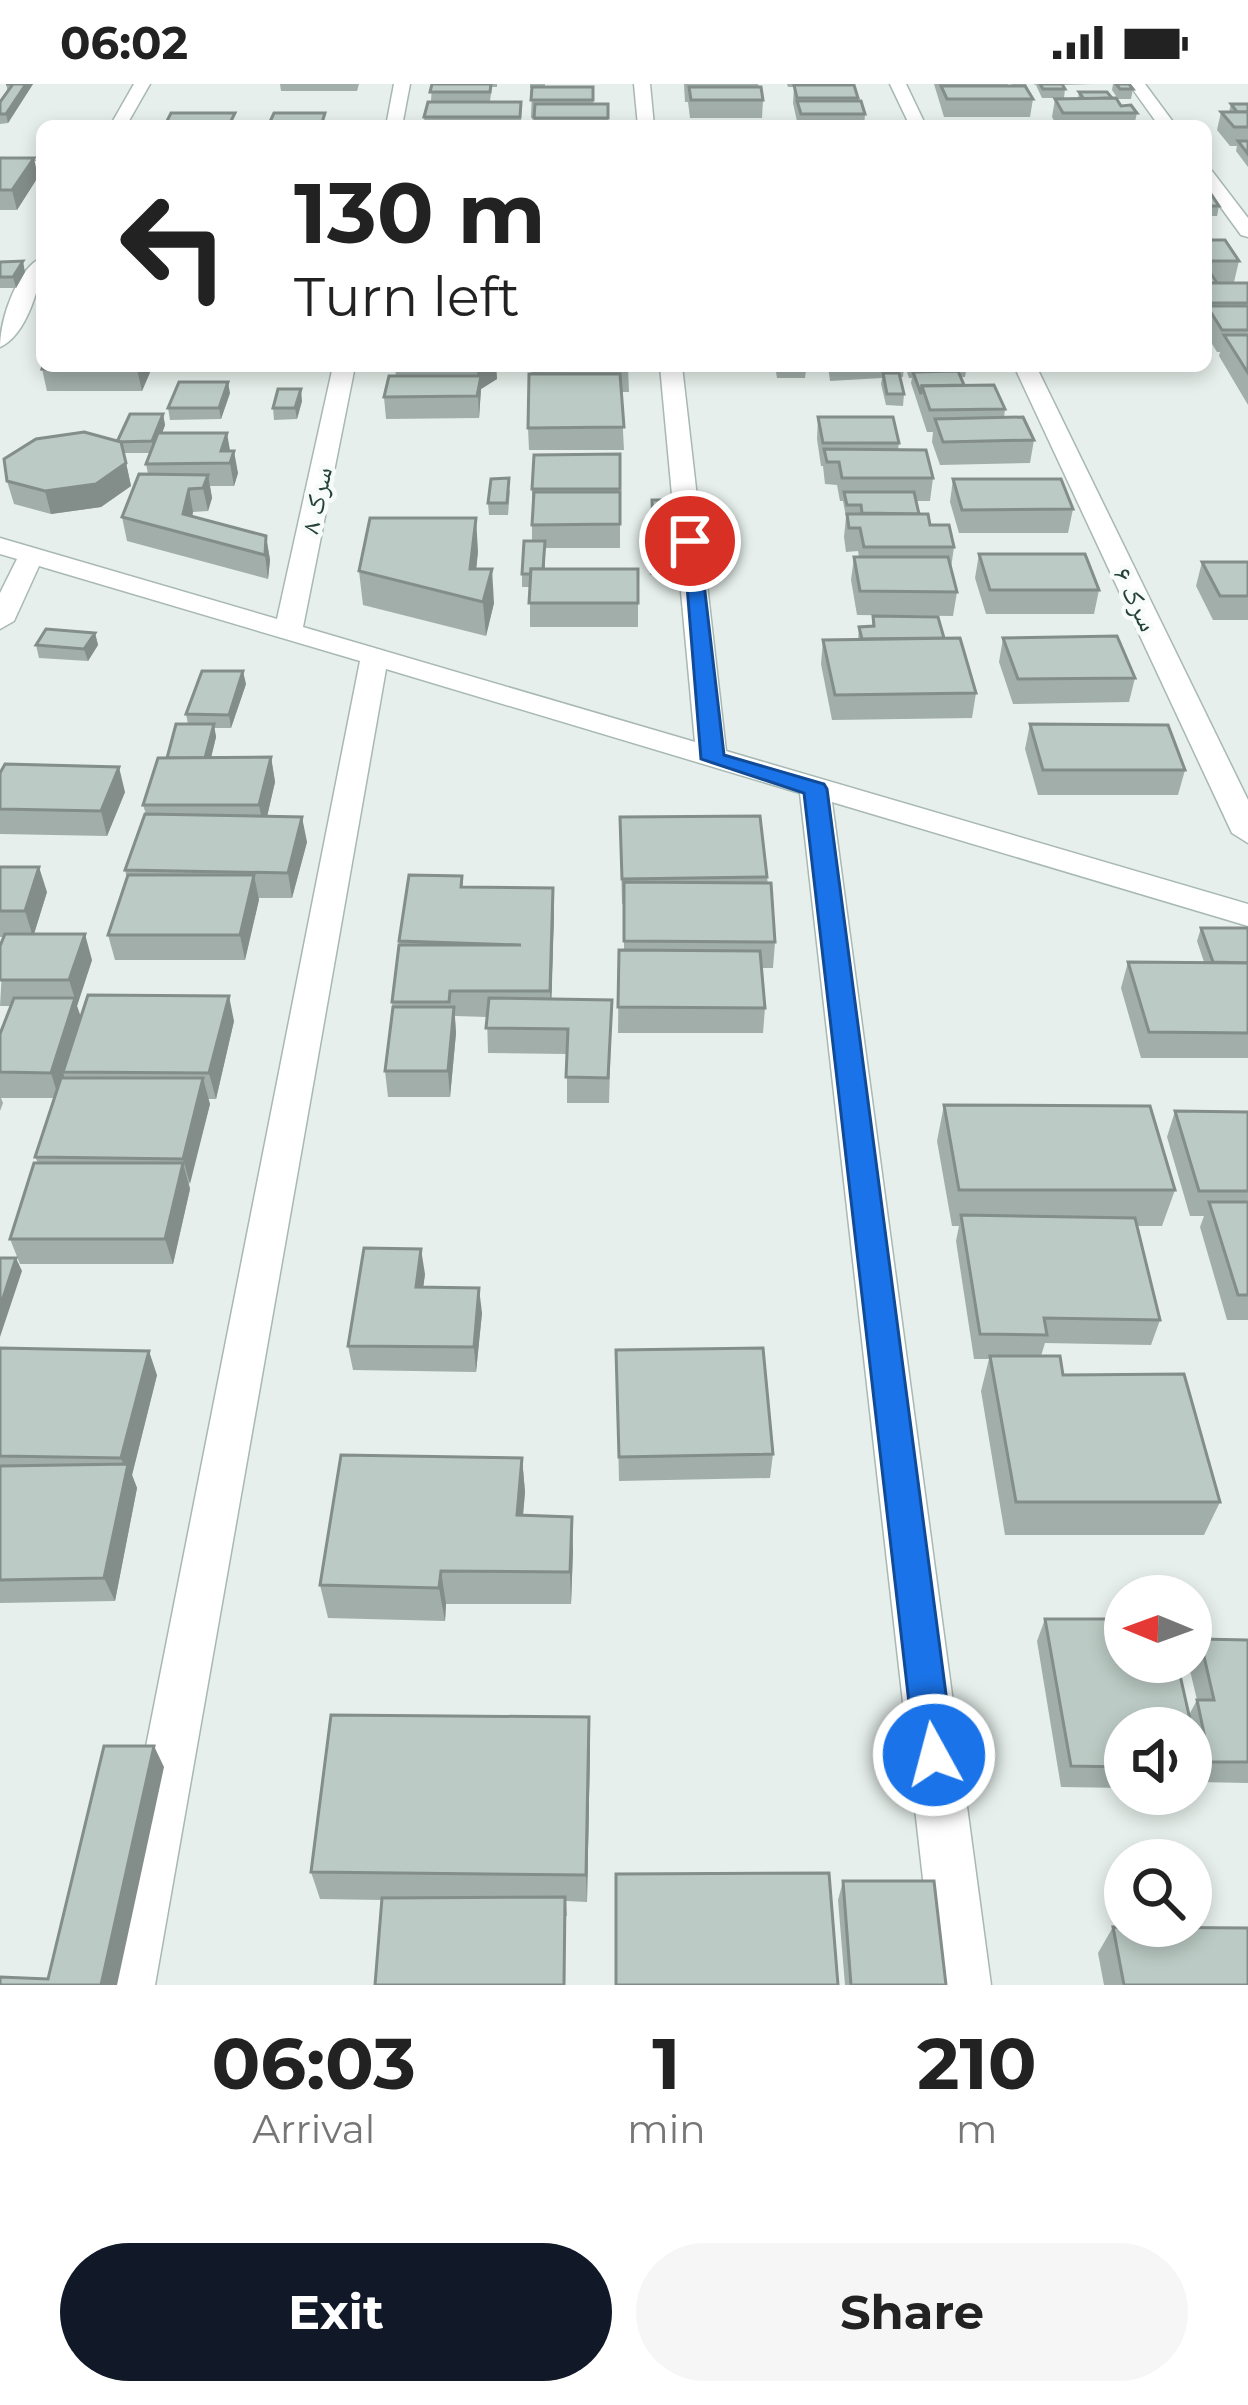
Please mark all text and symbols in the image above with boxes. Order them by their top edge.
text: 06:02 [60,15,188,70]
text: 130 m [294,162,546,264]
icon: left [96,168,252,324]
text: Turn left [294,264,520,330]
street label: سرک ۸ [293,464,339,536]
pin [639,490,741,592]
icon: arrive [657,508,723,574]
street label: سرک ۶ [1106,561,1166,637]
north arrow [1104,1575,1212,1683]
map controls [1104,1575,1212,1947]
position arrow [871,1692,997,1818]
button: sound [1104,1707,1212,1815]
button: search [1104,1839,1212,1947]
text: 06:03 [211,2019,416,2107]
text: 1 [652,2019,681,2107]
text: 210 [917,2019,1037,2107]
text: Arrival [252,2105,375,2153]
text: min [627,2105,706,2153]
text: m [956,2105,997,2153]
button: Exit [60,2243,612,2381]
button: Share [636,2243,1188,2381]

